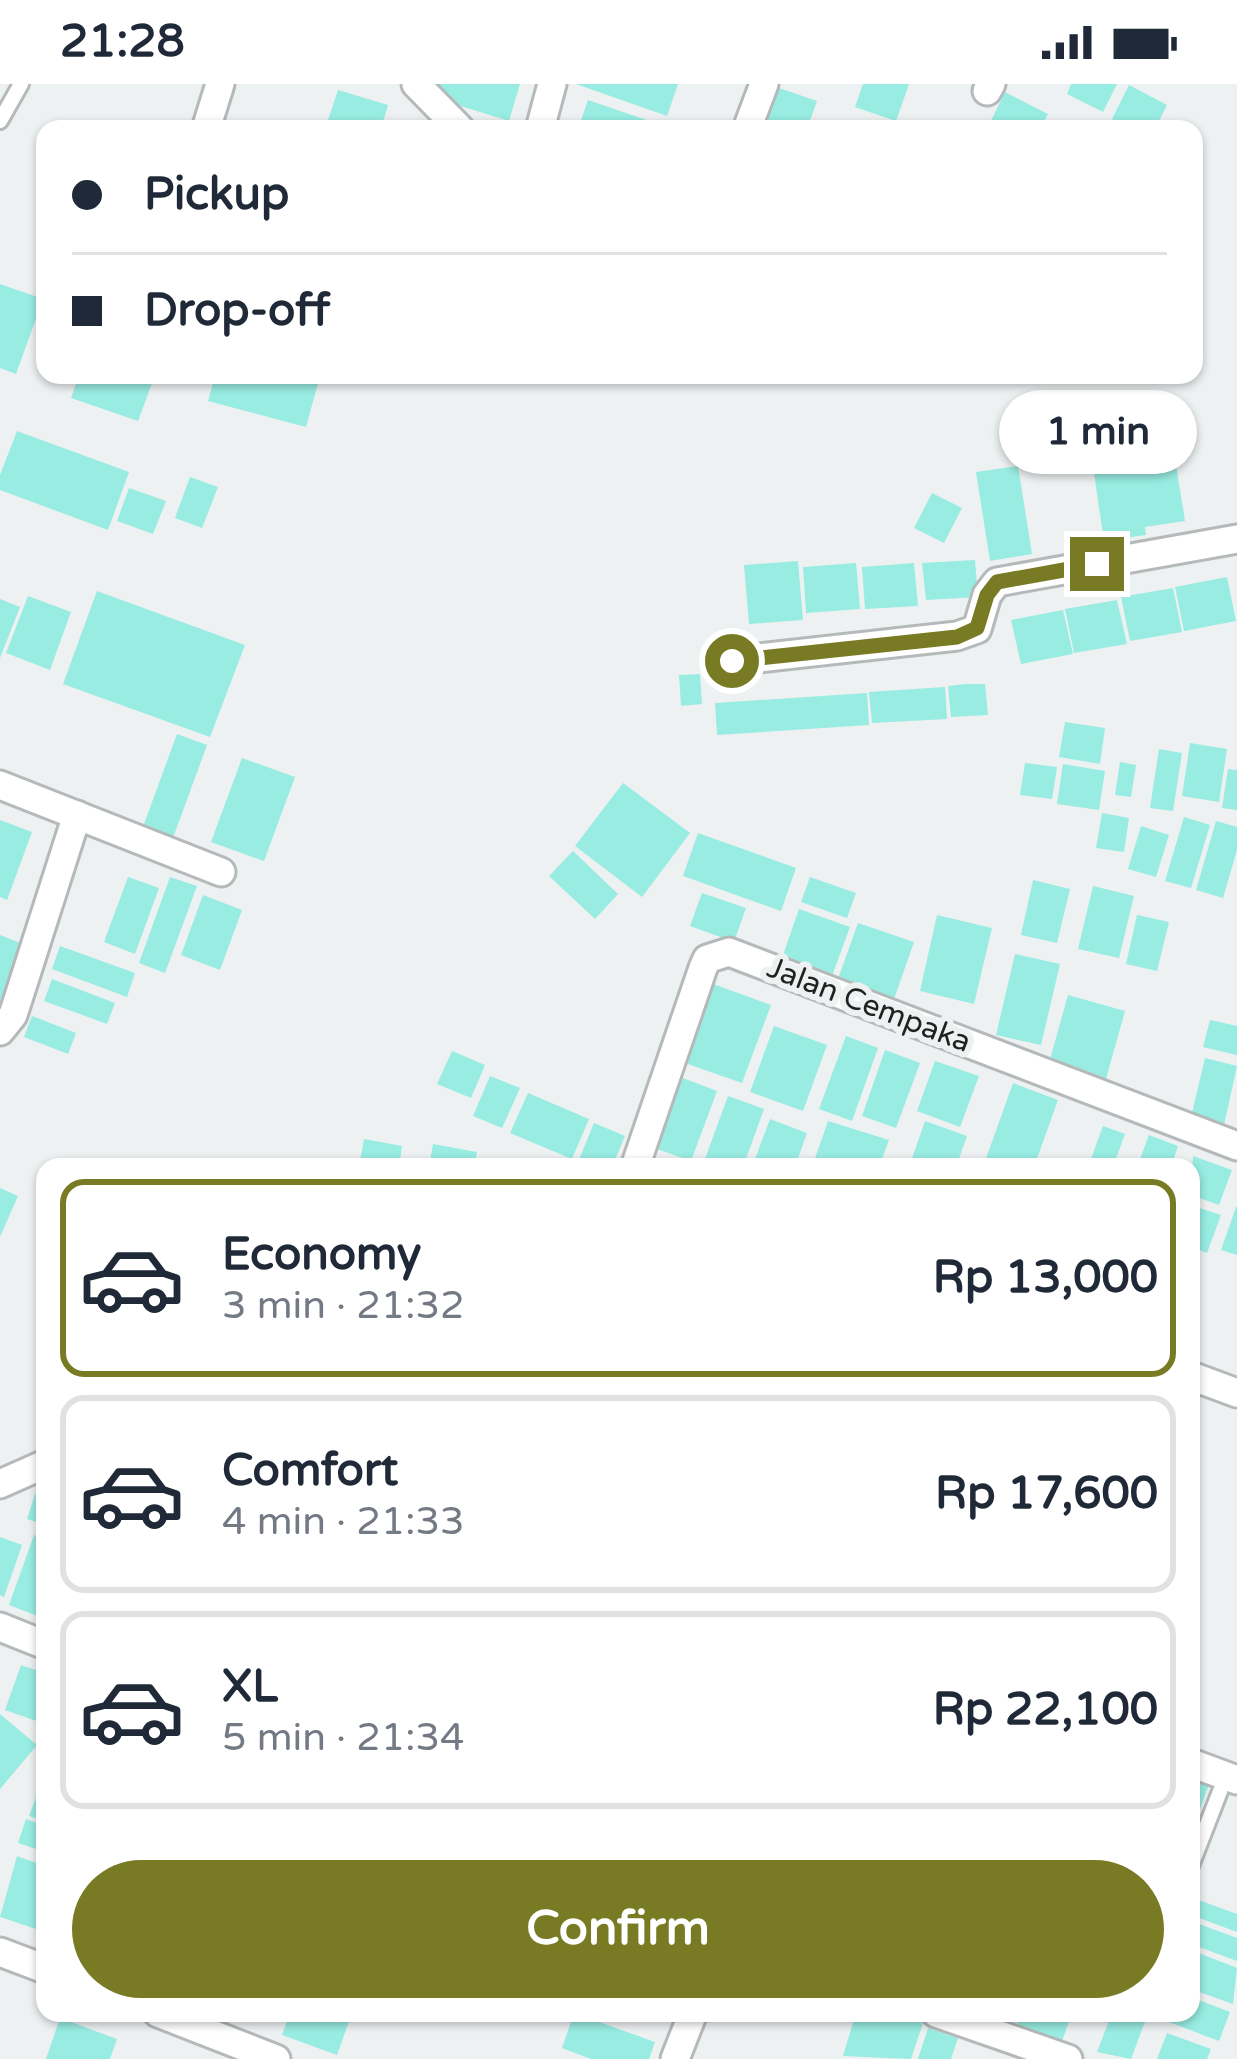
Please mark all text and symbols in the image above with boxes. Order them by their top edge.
text: 21:28 [60,15,185,69]
text: Pickup [144,168,289,222]
text: Drop-off [144,284,330,338]
callout: 1 min [998,390,1196,474]
text: 1 min [1046,408,1150,455]
route end [1070,537,1124,591]
route start [705,634,759,688]
street label: Jalan Cempaka [762,949,976,1061]
icon: car [78,1224,186,1332]
text: Economy [222,1228,421,1282]
text: Rp 13,000 [933,1251,1158,1305]
text: 3 min · 21:32 [222,1282,464,1329]
icon: car [78,1440,186,1548]
text: Comfort [222,1444,398,1498]
text: Rp 17,600 [935,1467,1158,1521]
text: 4 min · 21:33 [222,1498,464,1545]
icon: car [78,1656,186,1764]
text: XL [222,1660,278,1714]
text: Rp 22,100 [933,1683,1158,1737]
text: 5 min · 21:34 [222,1714,464,1761]
button: Confirm [72,1860,1164,1998]

